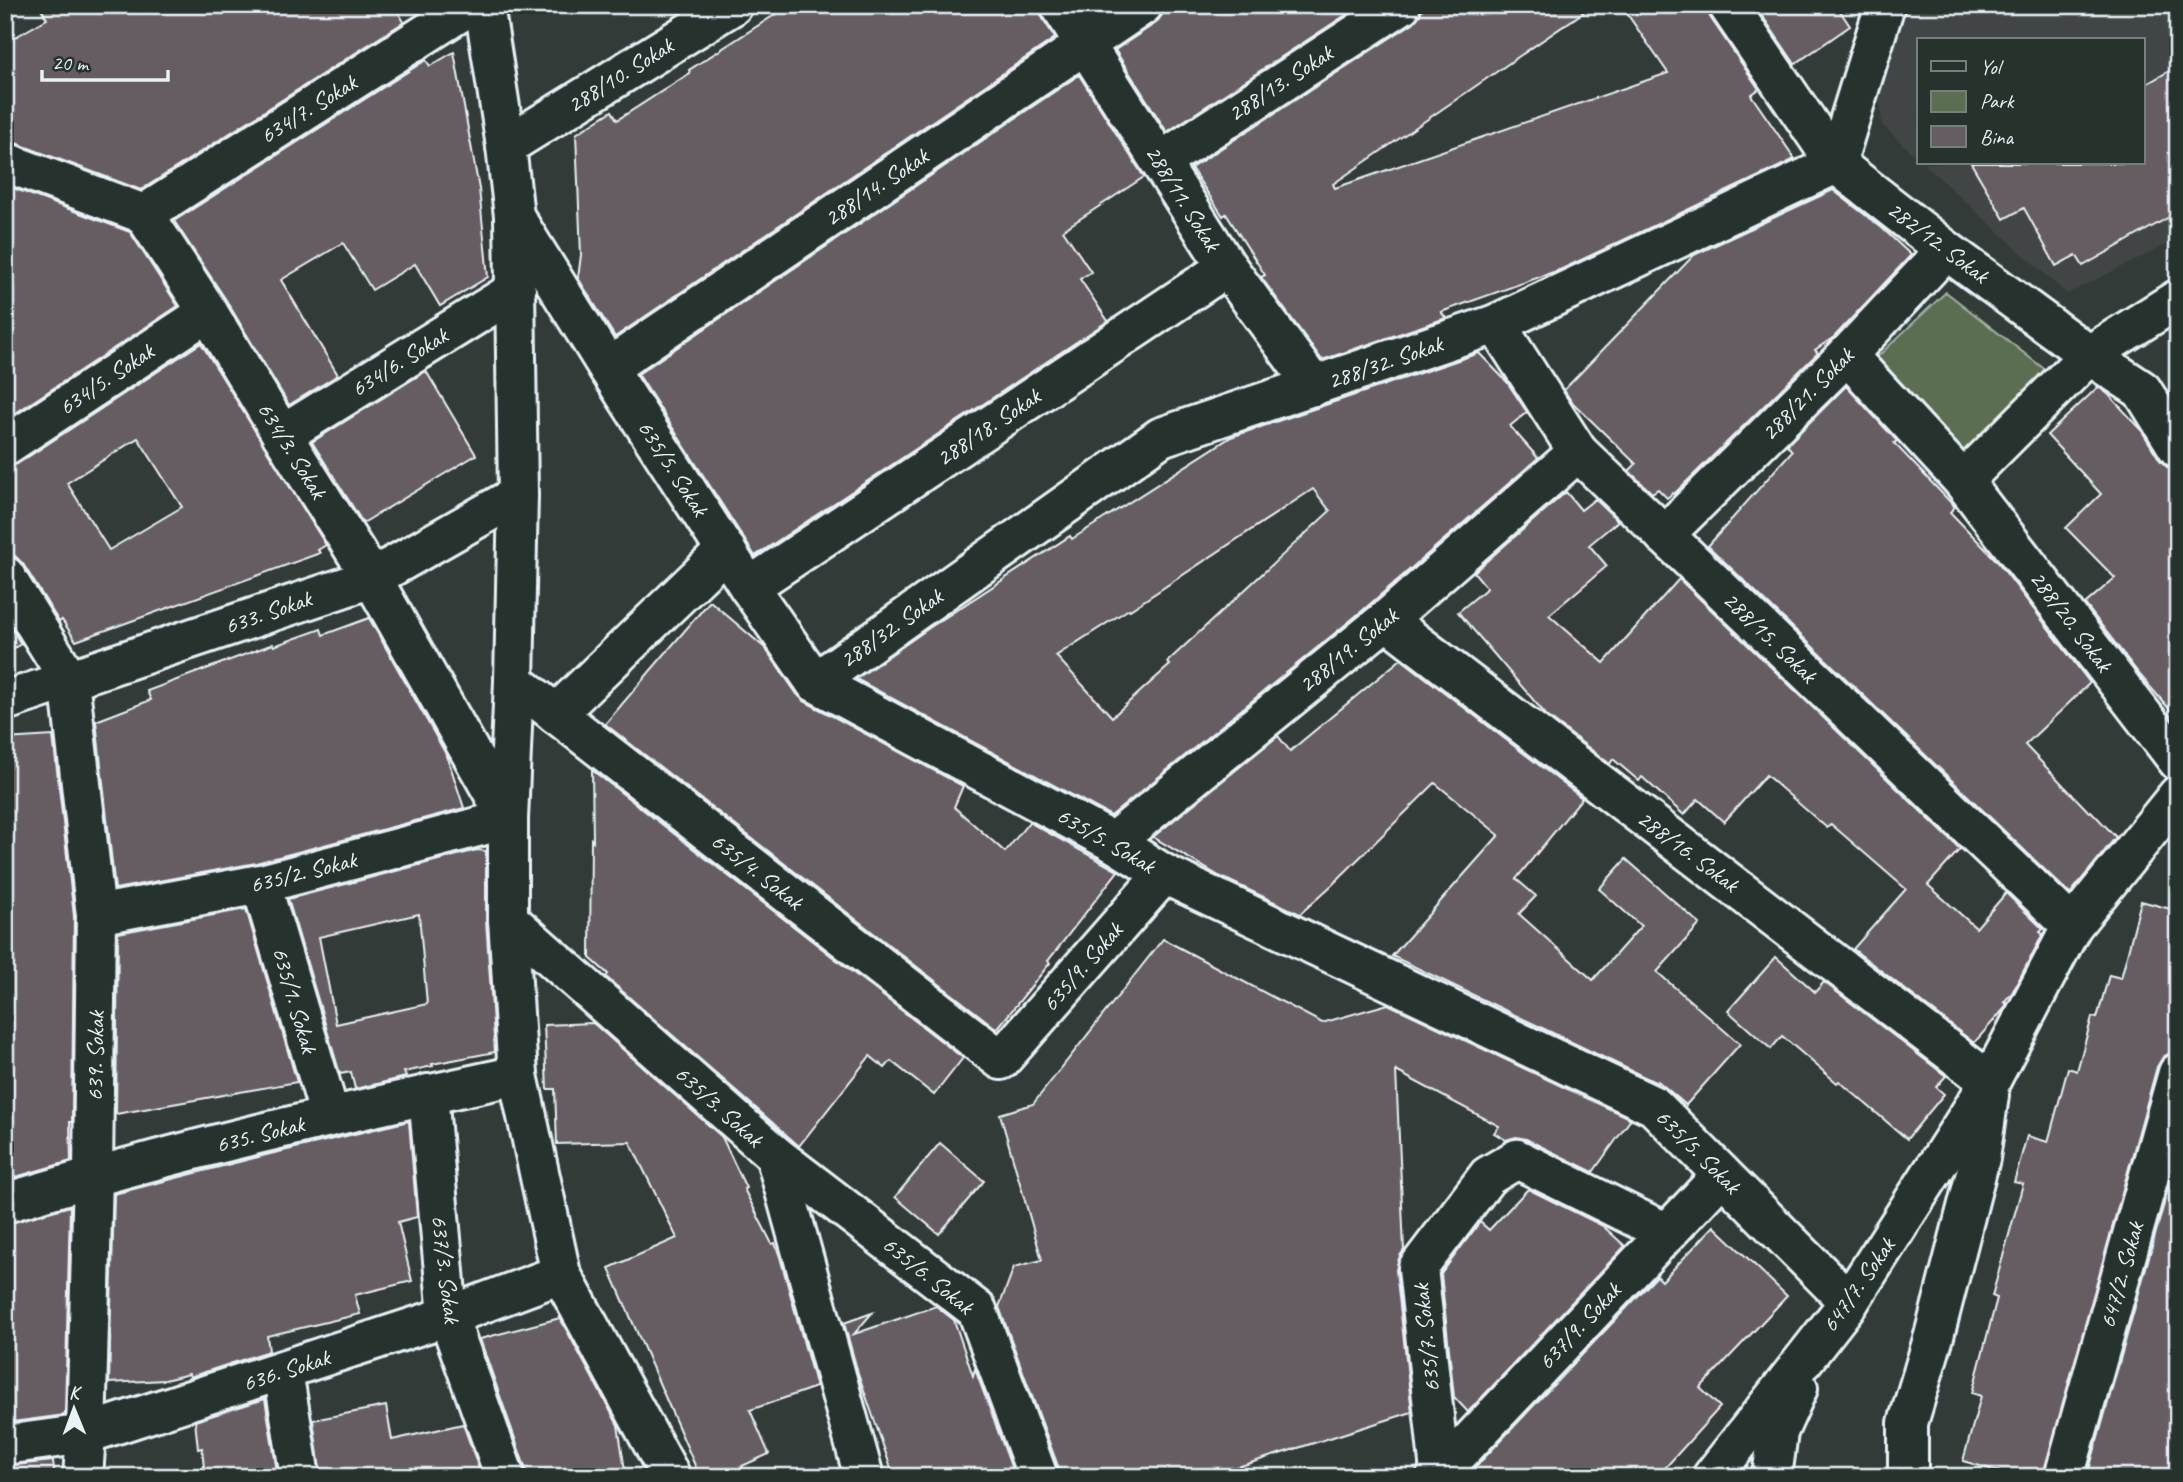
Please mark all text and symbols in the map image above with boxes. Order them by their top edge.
street label: 288/10. Sokak [561,29,681,119]
street label: 288/13. Sokak [1222,37,1340,128]
scale bar [42,38,168,82]
legend [1917,38,2144,164]
text: 20 m [52,50,90,76]
text: Yol [1980,54,2004,80]
street label: 634/7. Sokak [254,66,364,151]
text: Park [1980,88,2015,114]
text: Bina [1980,124,2015,150]
street label: 288/11. Sokak [1139,139,1229,259]
street label: 288/14. Sokak [818,140,936,233]
street label: 282/12. Sokak [1881,194,1997,291]
street label: 634/6. Sokak [345,319,455,404]
street label: 288/32. Sokak [1324,328,1449,396]
street label: 634/5. Sokak [53,335,161,422]
street label: 288/21. Sokak [1754,340,1861,447]
street label: 288/18. Sokak [930,380,1048,473]
street label: 634/3. Sokak [250,396,335,506]
street label: 635/5. Sokak [631,414,716,524]
street label: 288/20. Sokak [2023,564,2120,680]
street label: 288/32. Sokak [833,580,950,675]
street label: 633. Sokak [221,582,318,641]
street label: 288/15. Sokak [1717,585,1825,691]
street label: 288/19. Sokak [1292,599,1406,699]
street label: 635/5. Sokak [1051,800,1163,881]
street label: 288/16. Sokak [1631,803,1747,900]
street label: 635/4. Sokak [705,826,811,918]
street label: 635/2. Sokak [247,844,362,900]
street label: 635/9. Sokak [1035,914,1130,1018]
street label: 635/1. Sokak [266,944,325,1059]
street label: 639. Sokak [79,1009,111,1101]
street label: 635/3. Sokak [669,1058,771,1155]
street label: 635/5. Sokak [1649,1102,1749,1202]
street label: 635. Sokak [213,1108,309,1159]
street label: 637/3. Sokak [424,1213,468,1327]
street label: 647/2. Sokak [2092,1216,2151,1331]
street label: 635/6. Sokak [876,1229,981,1322]
street label: 647/7. Sokak [1815,1230,1903,1338]
street label: 637/9. Sokak [1531,1274,1629,1376]
street label: 635/7. Sokak [1405,1280,1447,1394]
street label: 636. Sokak [239,1341,336,1398]
north arrow [38,1374,108,1444]
text: K [69,1381,83,1405]

